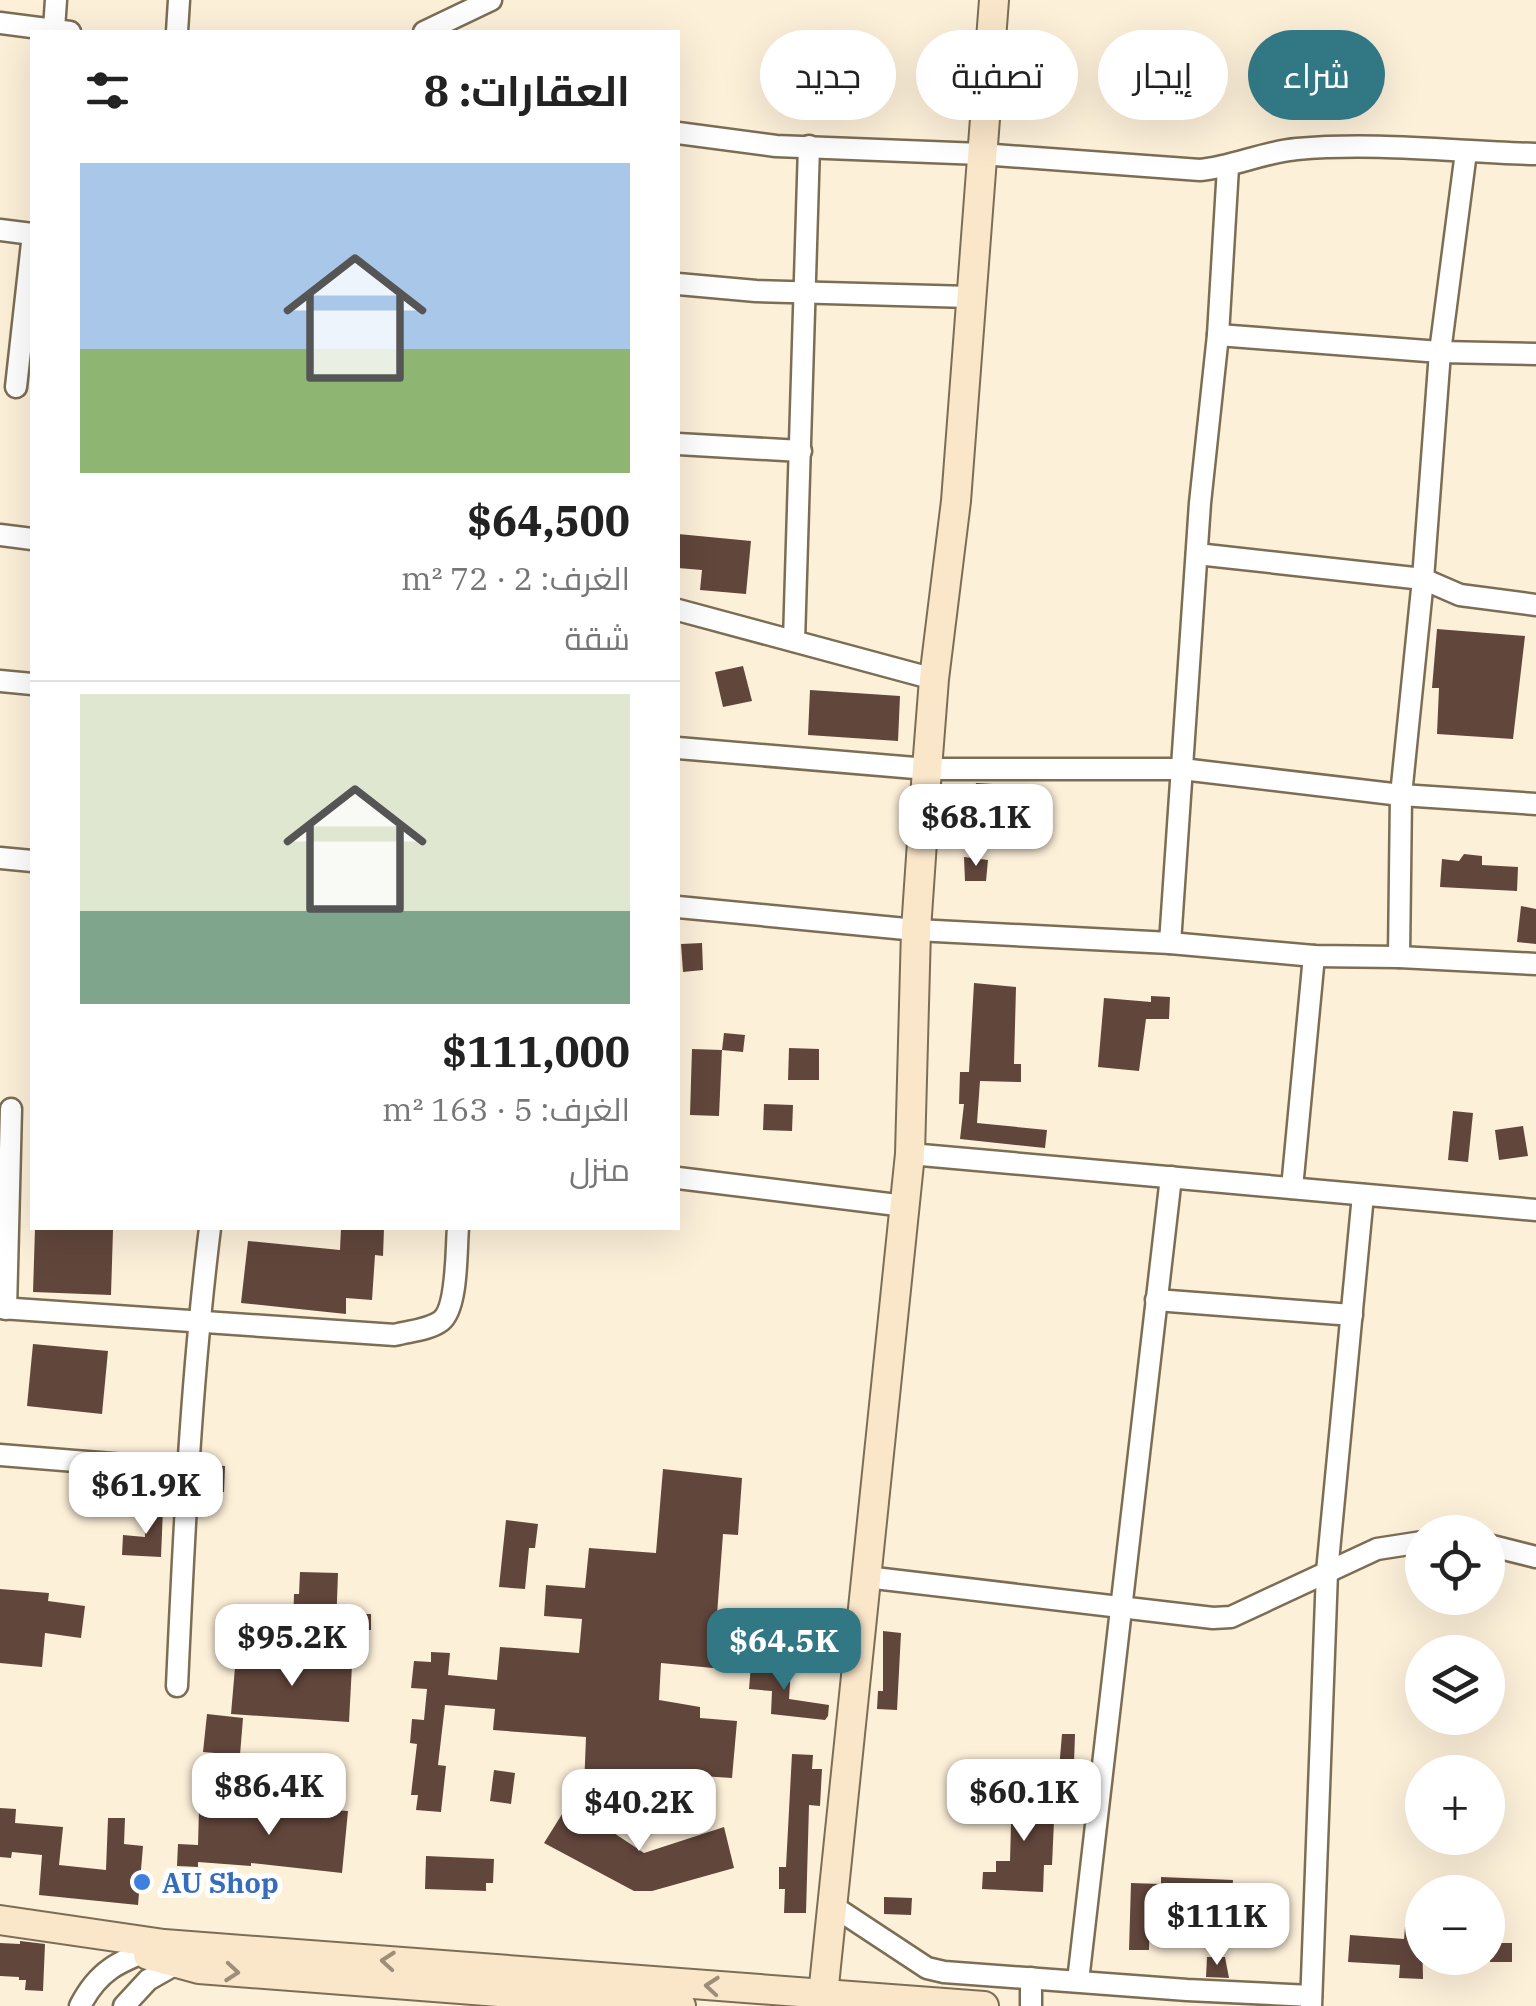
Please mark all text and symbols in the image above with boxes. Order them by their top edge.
chip: جديد [760,30,896,120]
chip: تصفية [916,30,1078,120]
chip: إيجار [1098,30,1228,120]
chip: شراء [1248,30,1385,120]
icon: filters [80,63,135,118]
text: العقارات: 8 [424,63,630,118]
icon: home [265,228,445,408]
text: $64,500 [467,493,630,548]
text: الغرف: 2 · 72 m² [401,557,630,599]
text: شقة [565,617,630,659]
icon: home [265,759,445,939]
pin: $68.1K [895,784,1057,869]
text: $68.1K [921,795,1031,837]
text: $111,000 [442,1024,630,1079]
text: الغرف: 5 · 163 m² [382,1088,630,1130]
text: منزل [569,1148,630,1190]
pin: $61.9K [65,1452,227,1537]
text: $61.9K [91,1463,201,1505]
map controls [1405,1515,1505,1975]
button: locate [1405,1515,1505,1615]
pin: $95.2K [211,1604,373,1689]
pin: $64.5K [703,1608,865,1693]
text: $95.2K [237,1615,347,1657]
text: $64.5K [729,1619,839,1661]
button: layers [1405,1635,1505,1735]
pin: $86.4K [188,1753,350,1838]
button: + [1405,1755,1505,1855]
pin: $60.1K [943,1759,1105,1844]
text: $86.4K [214,1764,324,1806]
pin: $40.2K [558,1769,720,1854]
text: $60.1K [969,1770,1079,1812]
text: $40.2K [584,1780,694,1822]
place label: AU Shop [162,1864,279,1901]
marker: AU Shop [131,1871,153,1893]
button: − [1405,1875,1505,1975]
pin: $111K [1147,1883,1287,1968]
text: $111K [1166,1894,1268,1936]
one-way arrow [379,1951,395,1972]
one-way arrow [224,1960,240,1982]
one-way arrow [703,1975,719,1997]

